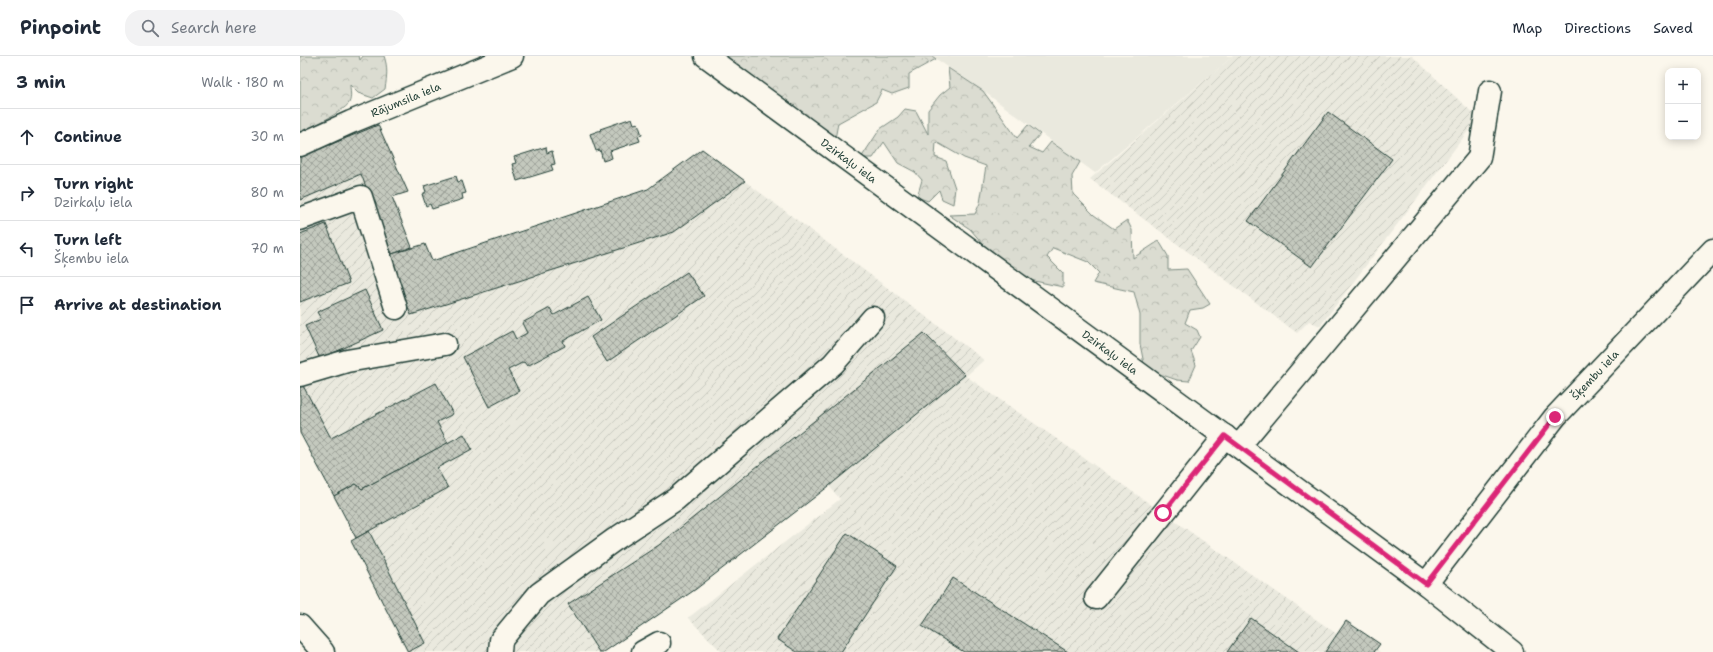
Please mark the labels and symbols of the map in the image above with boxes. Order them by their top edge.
street label: Rājumsila iela [369,79,443,121]
street label: Dzirkaļu iela [817,135,880,187]
street label: Dzirkaļu iela [1079,327,1141,378]
street label: Šķembu iela [1567,347,1623,403]
route end [1546,408,1564,426]
route start [1154,504,1172,522]

